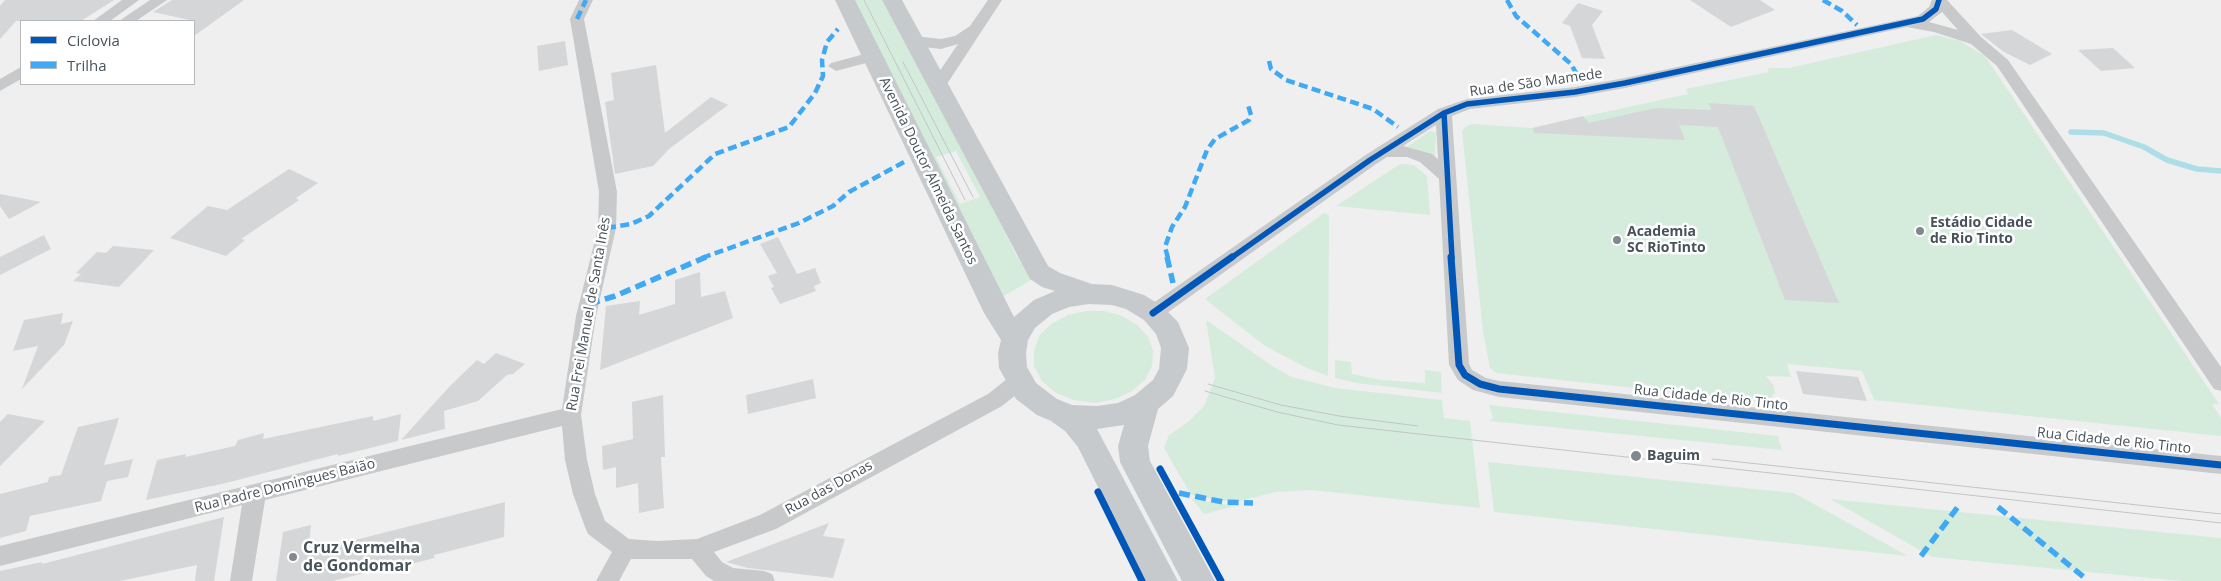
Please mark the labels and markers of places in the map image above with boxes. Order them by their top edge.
place label: Estádio Cidade de Rio Tinto [1930,215,2032,248]
place label: Academia SC RioTinto [1627,224,1706,256]
marker: Estádio Cidade de Rio Tinto [1914,225,1926,237]
marker: Academia SC RioTinto [1611,234,1623,246]
place label: Baguim [1647,448,1700,464]
marker: Baguim [1629,449,1643,463]
place label: Cruz Vermelha de Gondomar [303,538,420,576]
marker: Cruz Vermelha de Gondomar [287,551,299,563]

